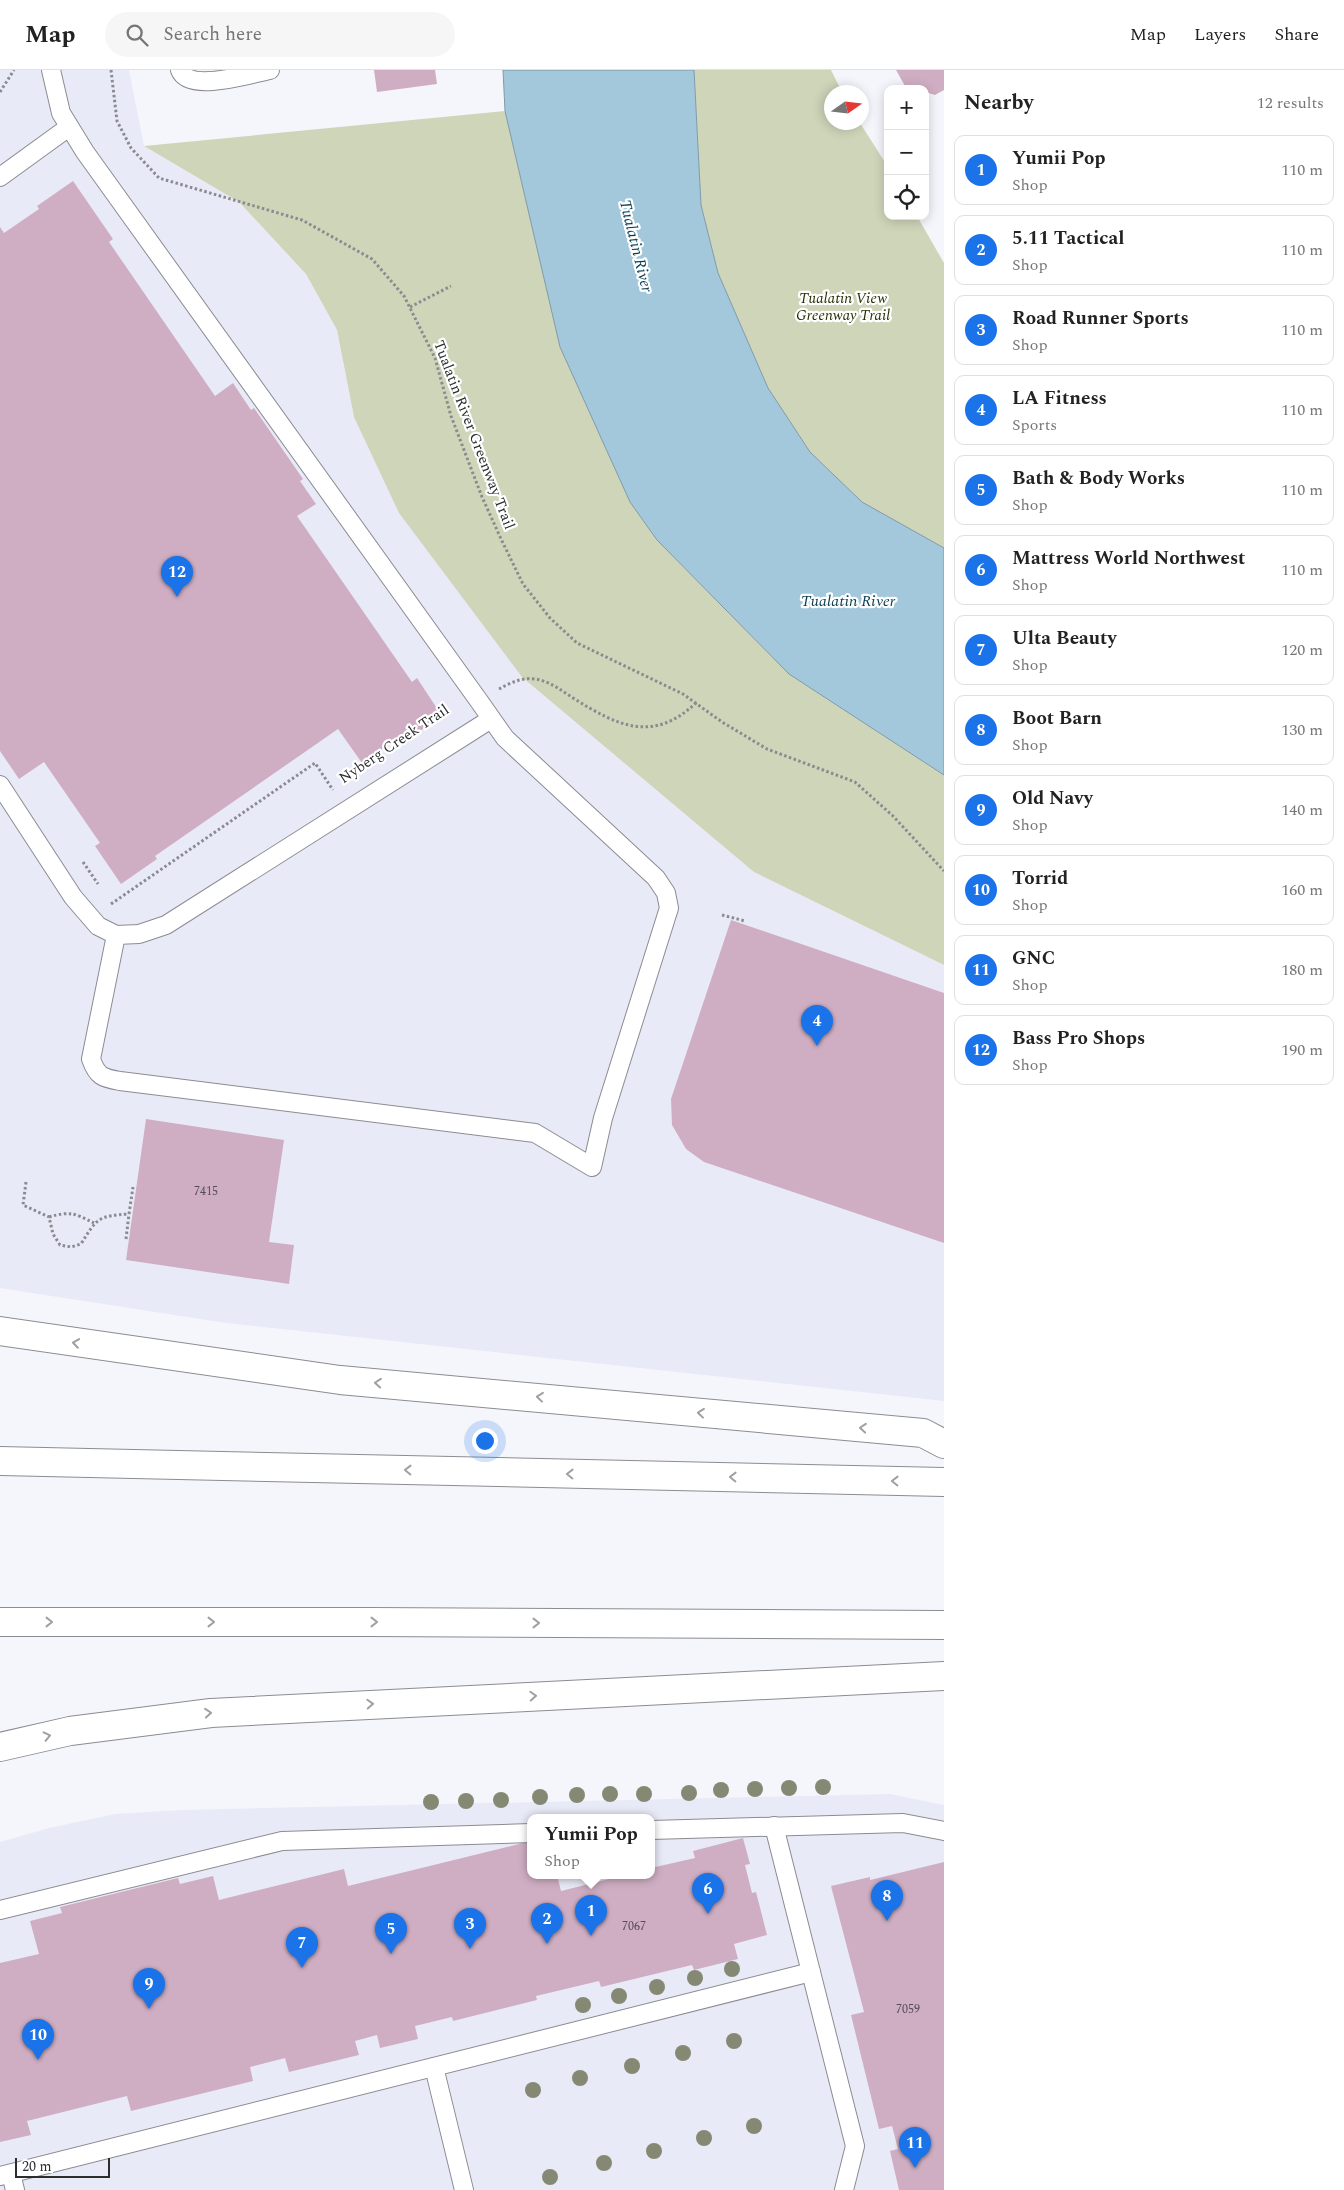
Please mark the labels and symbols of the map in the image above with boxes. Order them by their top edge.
north arrow [824,85,869,130]
water label: Tualatin River [613,197,659,295]
park label: Tualatin View Greenway Trail [796,287,890,327]
street label: Tualatin River Greenway Trail [427,337,521,533]
pin: 12 [161,556,193,597]
water label: Tualatin River [801,589,896,613]
street label: Nyberg Creek Trail [334,699,454,789]
pin: 4 [801,1005,833,1046]
house number: 7415 [194,1182,218,1201]
one-way arrow [71,1338,79,1349]
one-way arrow [373,1378,381,1389]
one-way arrow [535,1392,543,1403]
one-way arrow [697,1408,705,1419]
one-way arrow [859,1423,867,1434]
your location [472,1428,498,1454]
one-way arrow [404,1465,412,1475]
one-way arrow [566,1468,574,1479]
one-way arrow [729,1472,737,1483]
one-way arrow [891,1476,899,1486]
one-way arrow [45,1617,53,1627]
one-way arrow [208,1617,215,1627]
one-way arrow [370,1617,378,1627]
one-way arrow [532,1618,540,1628]
one-way arrow [529,1690,537,1701]
one-way arrow [367,1699,375,1709]
one-way arrow [204,1708,212,1719]
one-way arrow [43,1731,52,1742]
pin: 6 [692,1873,724,1914]
pin: 8 [871,1880,903,1921]
pin: 1 [575,1895,607,1936]
pin: 2 [531,1903,563,1944]
pin: 3 [454,1908,486,1949]
pin: 5 [375,1913,407,1954]
house number: 7067 [622,1917,646,1936]
pin: 7 [286,1927,318,1968]
pin: 9 [133,1968,165,2009]
house number: 7059 [896,2000,920,2019]
pin: 10 [22,2019,54,2060]
pin: 11 [899,2127,931,2168]
scale bar [15,2155,110,2178]

